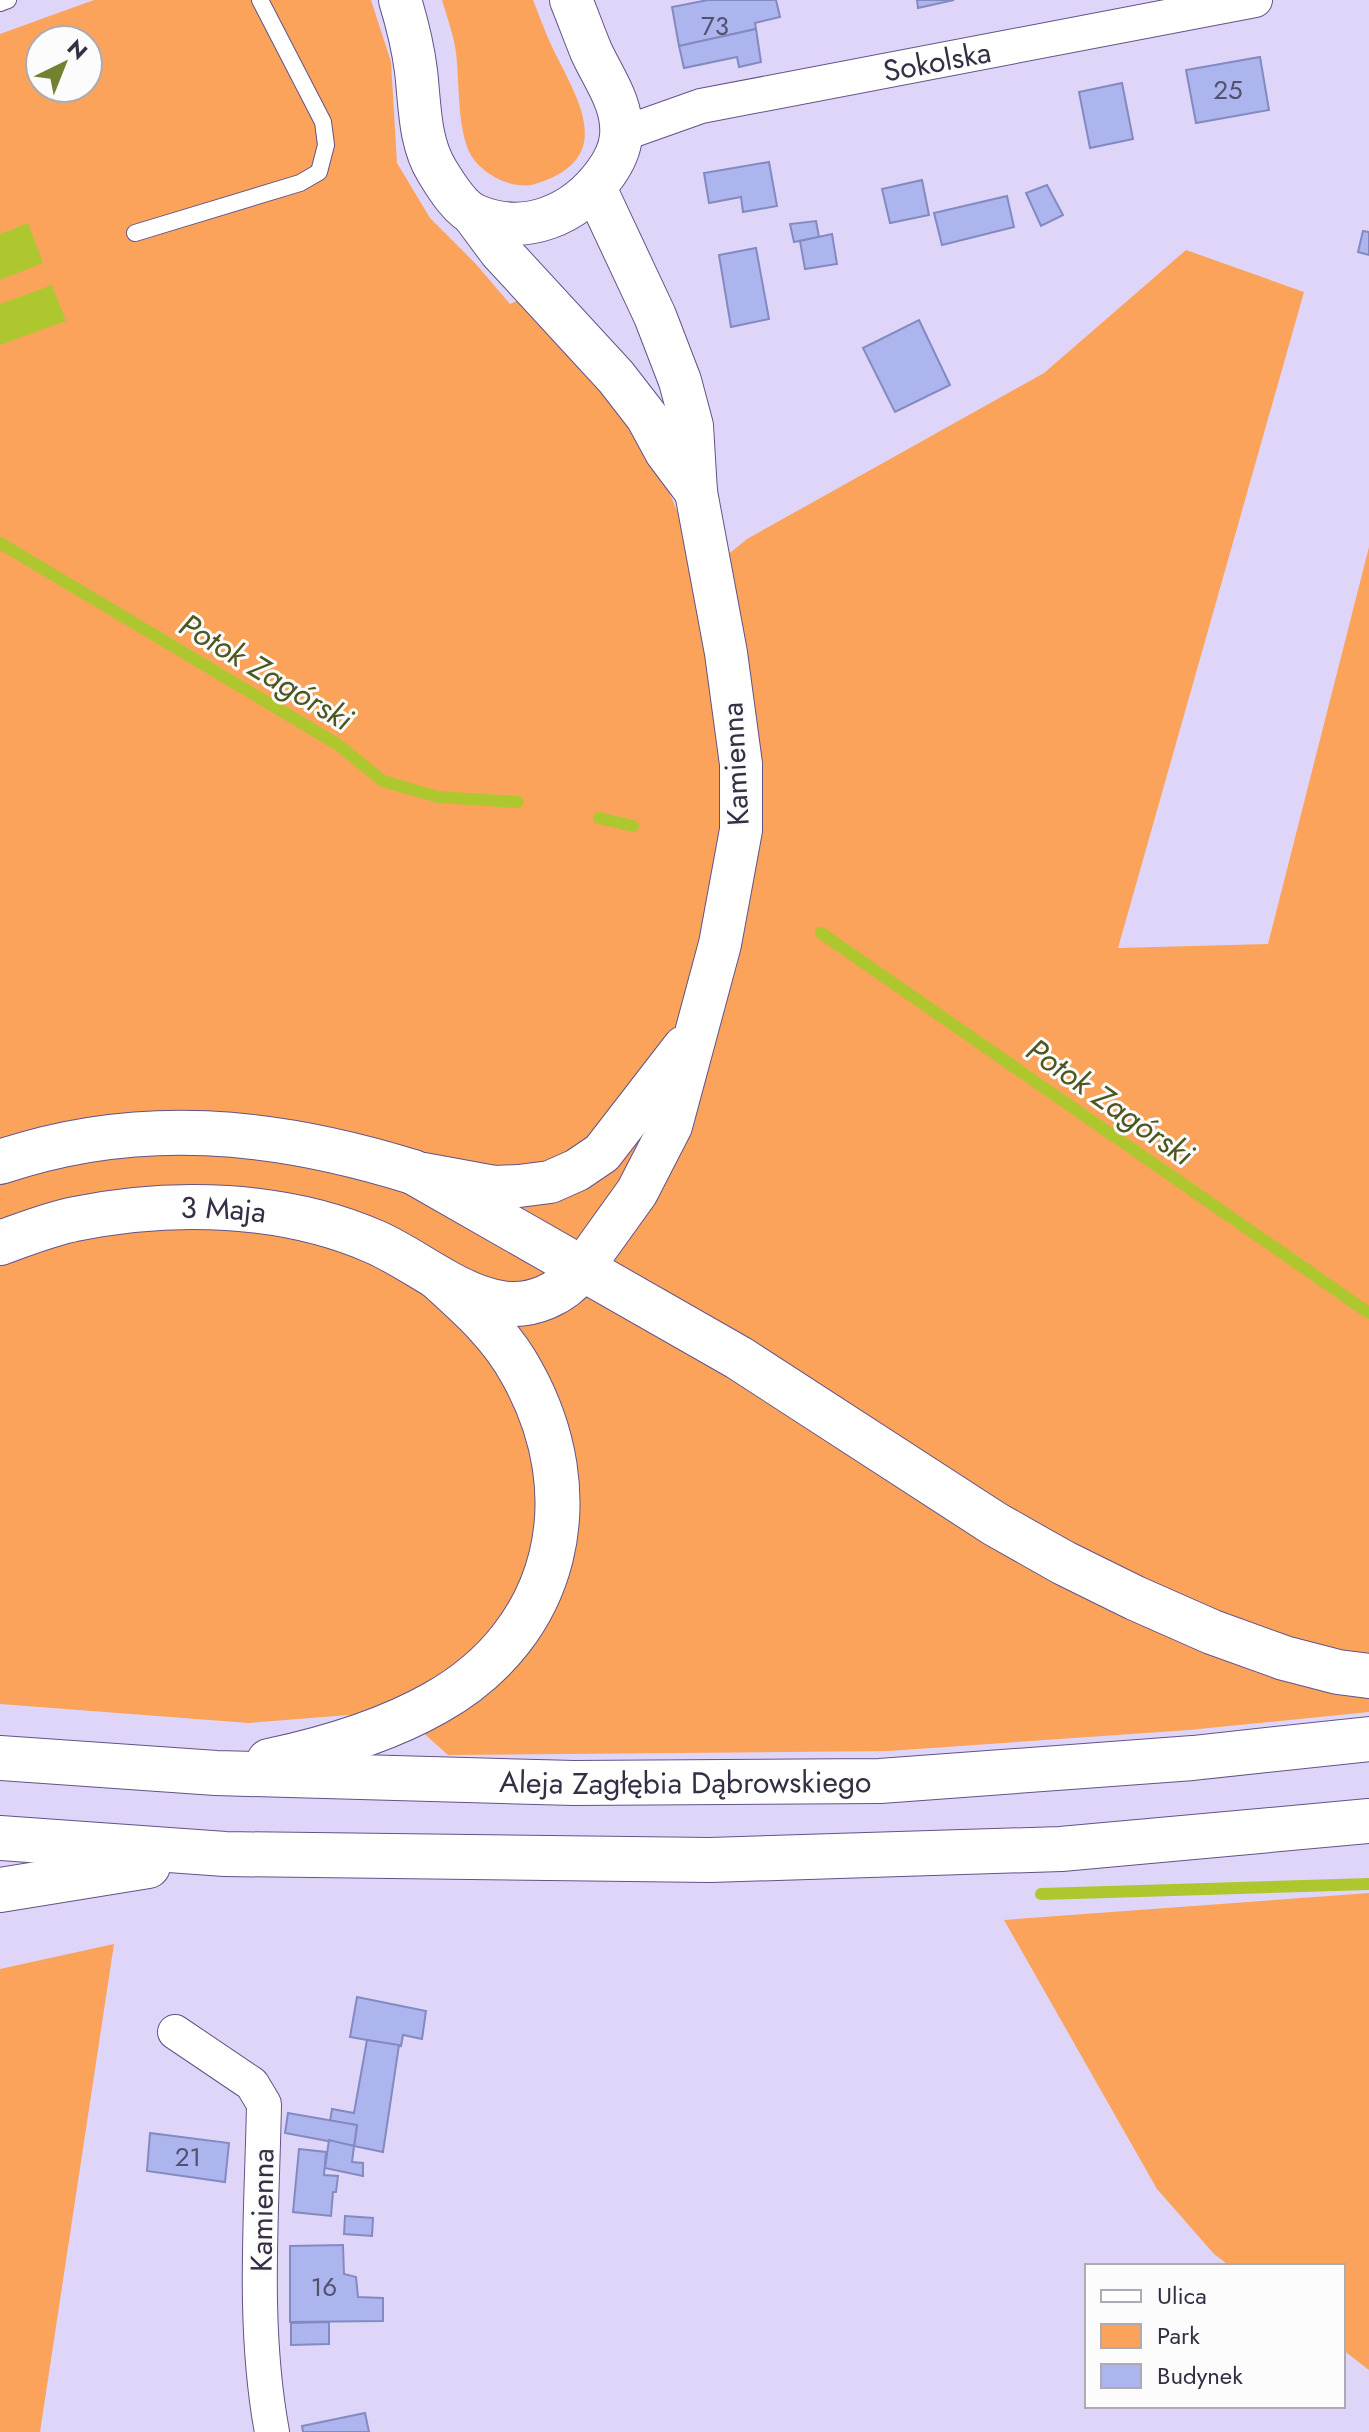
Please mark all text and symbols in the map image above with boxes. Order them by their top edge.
house number: 73 [701,7,729,45]
north arrow [24,24,104,104]
street label: Sokolska [880,30,994,92]
text: N [60,32,95,67]
house number: 25 [1213,71,1243,109]
water label: Potok Zagórski [171,602,362,742]
street label: Kamienna [710,701,760,827]
water label: Potok Zagórski [1017,1027,1204,1177]
street label: 3 Maja [180,1185,269,1233]
street label: Aleja Zagłębia Dąbrowskiego [499,1759,872,1805]
house number: 21 [175,2138,201,2176]
street label: Kamienna [239,2148,285,2272]
legend [1085,2264,1345,2408]
house number: 16 [311,2268,337,2306]
text: Ulica [1157,2278,1207,2313]
text: Park [1157,2318,1200,2353]
text: Budynek [1157,2358,1243,2393]

